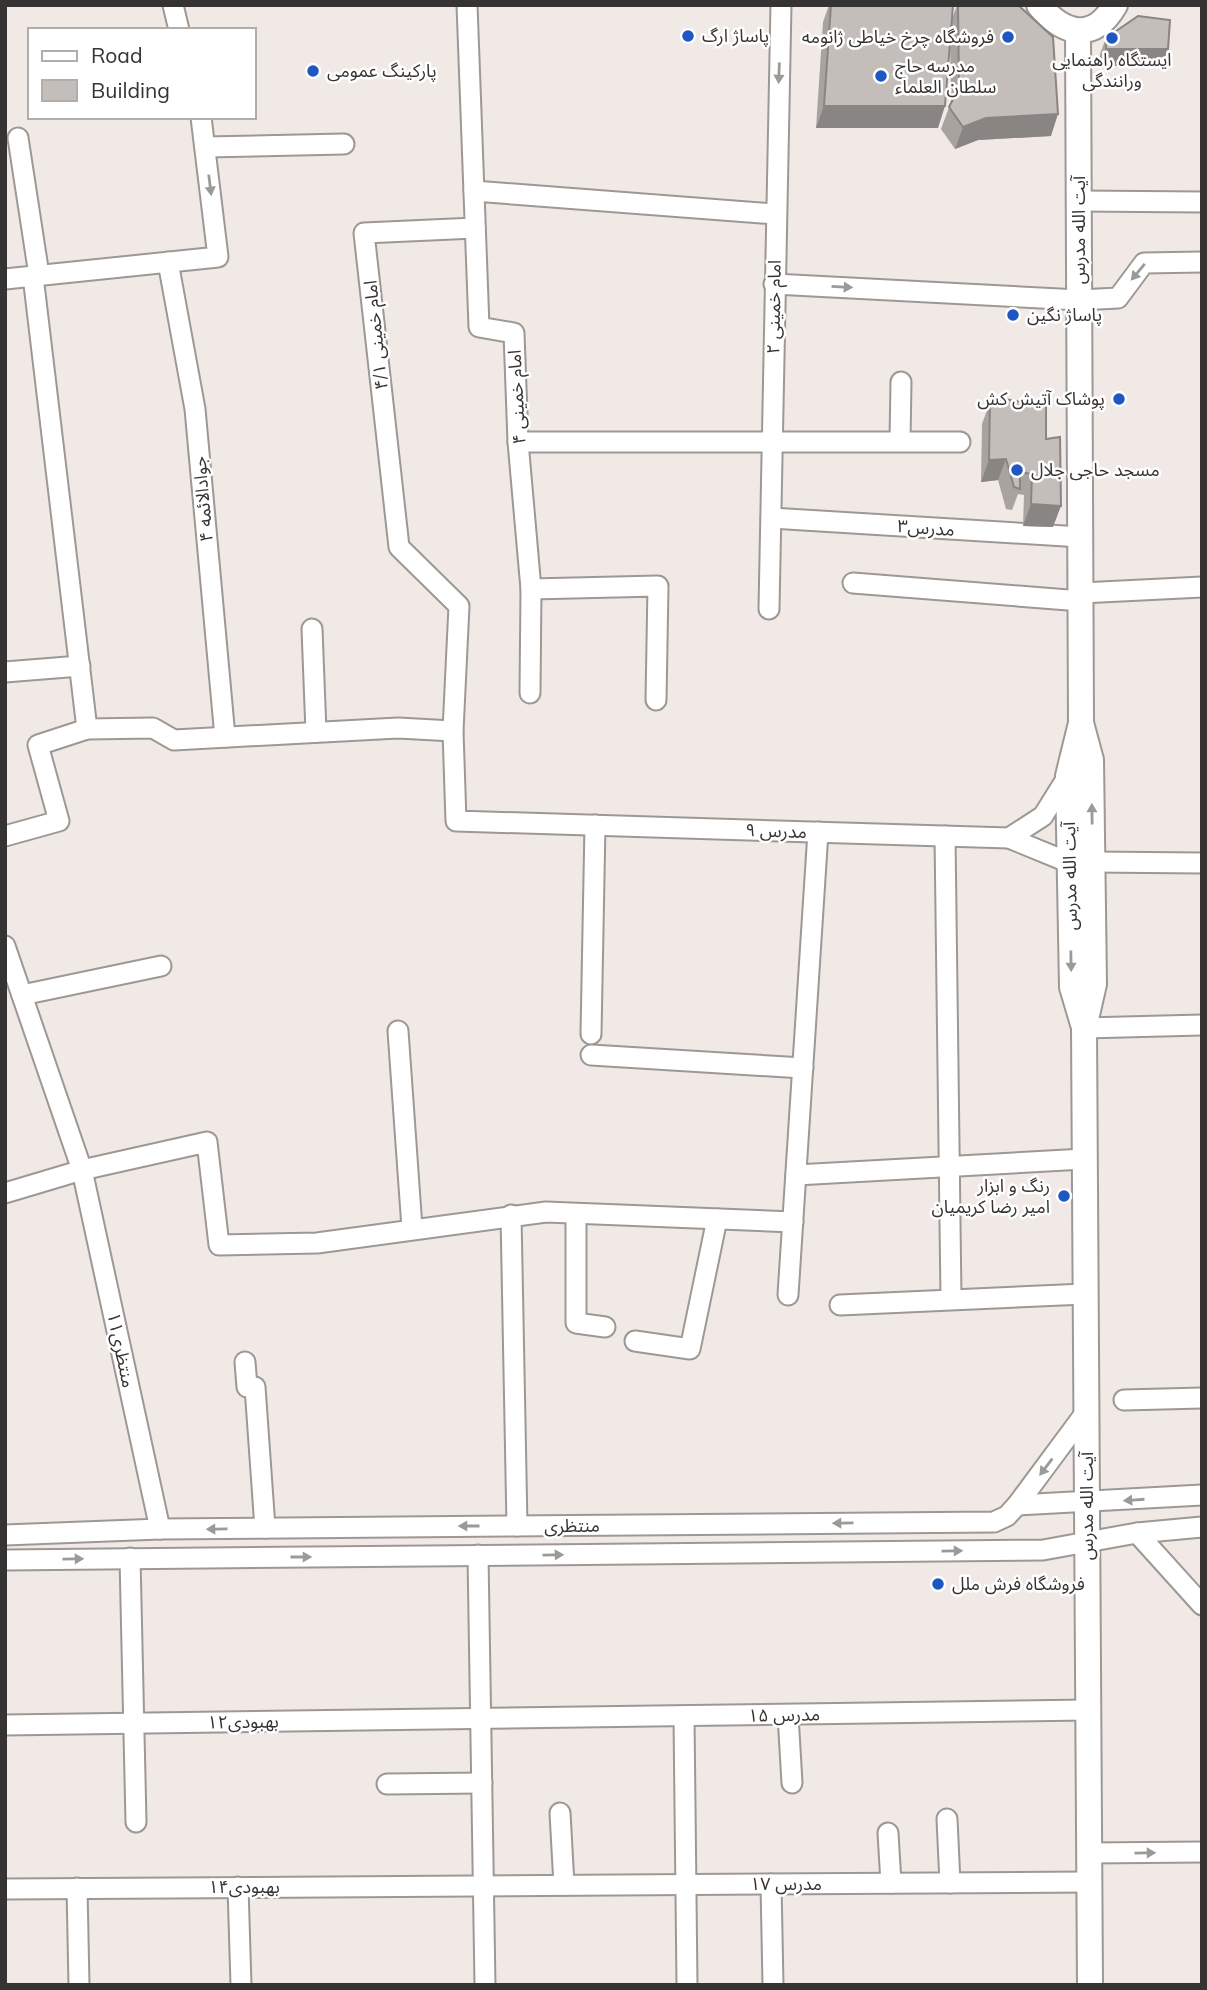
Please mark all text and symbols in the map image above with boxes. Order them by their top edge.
place label: پاساژ ارگ [702,24,769,47]
place label: فروشگاه چرخ خیاطی ژانومه [802,25,994,50]
legend [28,28,256,119]
marker: پاساژ ارگ [680,28,696,44]
marker: فروشگاه چرخ خیاطی ژانومه [1000,29,1016,45]
marker: ایستگاه راهنمایی ورانندگی [1104,30,1120,46]
text: Road [91,42,142,68]
place label: ایستگاه راهنمایی ورانندگی [1052,48,1172,92]
place label: مدرسه حاج سلطان العلماء [895,54,996,98]
place label: پارکینگ عمومی [327,59,437,82]
marker: پارکینگ عمومی [305,63,321,79]
one-way arrow [773,63,785,85]
marker: مدرسه حاج سلطان العلماء [873,68,889,84]
text: Building [91,77,170,103]
one-way arrow [204,174,215,196]
street label: آیت الله مدرس [1067,175,1090,284]
street label: امام خمینی ۲ [761,260,789,355]
one-way arrow [1130,263,1146,281]
street label: امام خمینی ۴/۱ [358,279,396,391]
one-way arrow [831,282,853,293]
place label: پاساژ نگین [1027,303,1102,326]
marker: پاساژ نگین [1005,307,1021,323]
street label: امام خمینی ۴ [503,349,533,445]
place label: پوشاک آتیش کش [977,387,1105,410]
marker: پوشاک آتیش کش [1111,391,1127,407]
street label: جوادالائمه ۴ [187,455,218,543]
place label: مسجد حاجی جلال [1031,458,1160,481]
marker: مسجد حاجی جلال [1009,462,1025,478]
street label: مدرس۳ [897,514,955,541]
one-way arrow [1086,803,1097,825]
street label: مدرس ۹ [745,818,807,843]
street label: آیت الله مدرس [1057,821,1082,931]
one-way arrow [1066,950,1077,972]
place label: رنگ و ابزار امیر رضا کریمیان [931,1174,1050,1218]
marker: رنگ و ابزار امیر رضا کریمیان [1056,1188,1072,1204]
street label: منتظری۱۱ [102,1310,141,1390]
street label: آیت الله مدرس [1075,1451,1098,1560]
one-way arrow [1039,1458,1053,1477]
one-way arrow [1122,1495,1144,1506]
street label: منتظری [544,1514,600,1537]
one-way arrow [832,1517,854,1529]
one-way arrow [457,1521,479,1532]
one-way arrow [205,1523,227,1535]
one-way arrow [941,1545,963,1557]
one-way arrow [542,1549,564,1561]
one-way arrow [290,1551,312,1563]
one-way arrow [63,1553,85,1565]
place label: فروشگاه فرش ملل [952,1572,1085,1595]
marker: فروشگاه فرش ملل [930,1576,946,1592]
street label: مدرس ۱۵ [748,1702,820,1727]
street label: بهبودی۱۲ [207,1709,279,1734]
one-way arrow [1134,1847,1156,1859]
street label: مدرس ۱۷ [750,1872,822,1895]
street label: بهبودی۱۴ [208,1875,280,1898]

